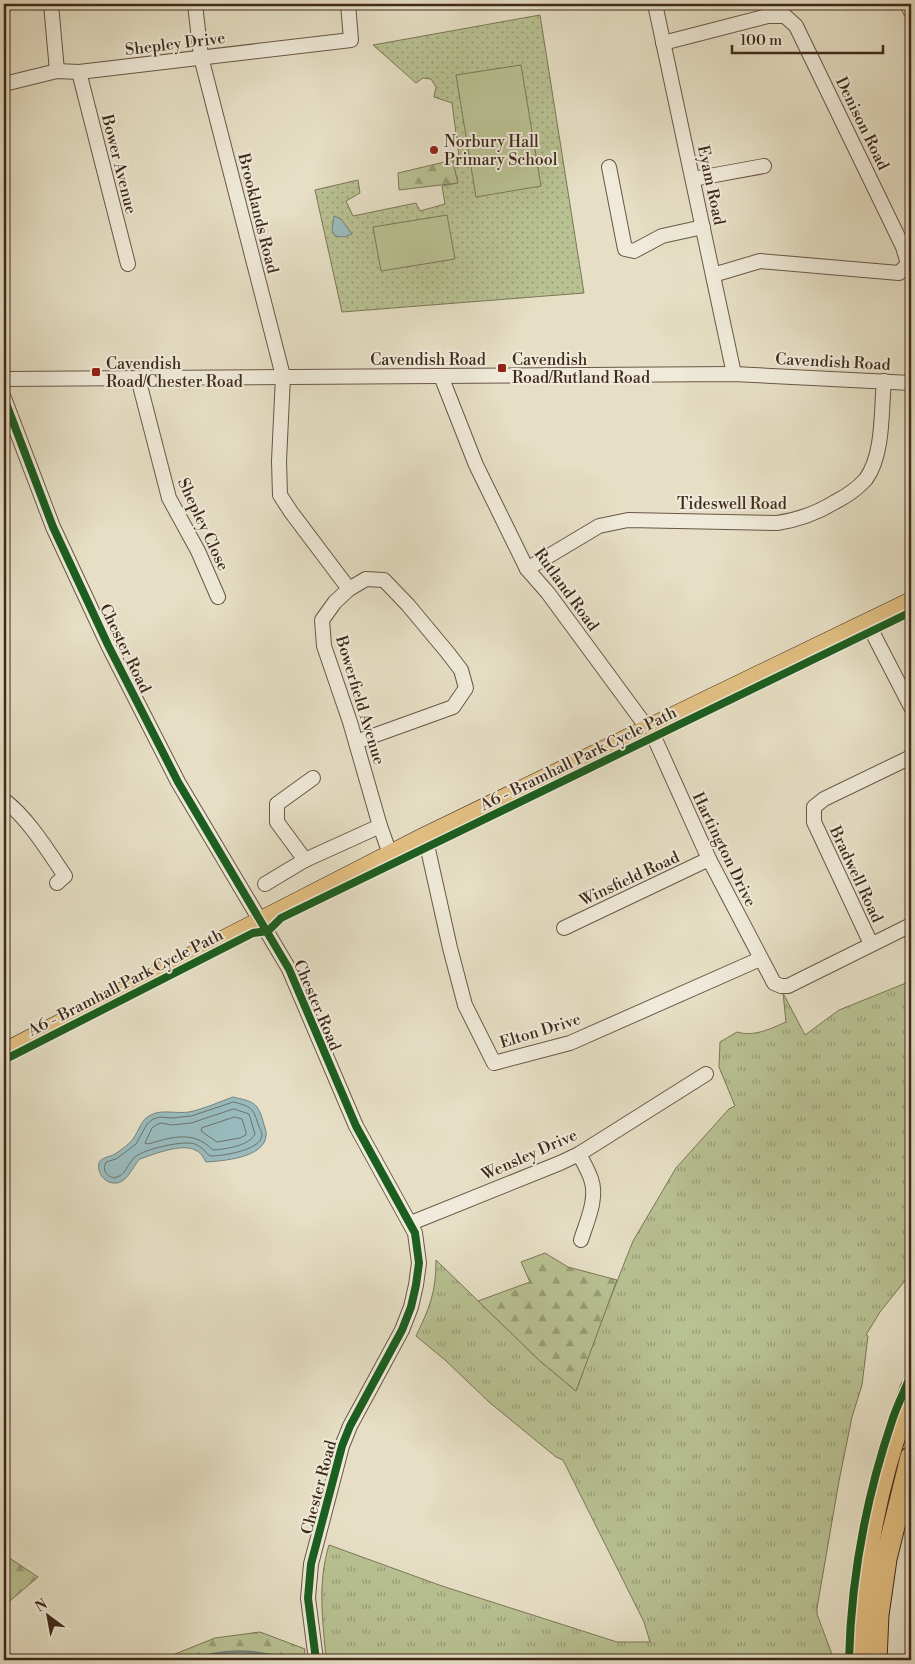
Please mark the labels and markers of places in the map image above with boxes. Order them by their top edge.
place label: Norbury Hall Primary School [444,132,558,170]
marker: Norbury Hall Primary School [428,144,440,156]
place label: Cavendish Road/Rutland Road [512,350,650,388]
place label: Cavendish Road/Chester Road [106,354,243,392]
marker: Cavendish Road/Rutland Road [496,362,508,374]
marker: Cavendish Road/Chester Road [90,366,102,378]

